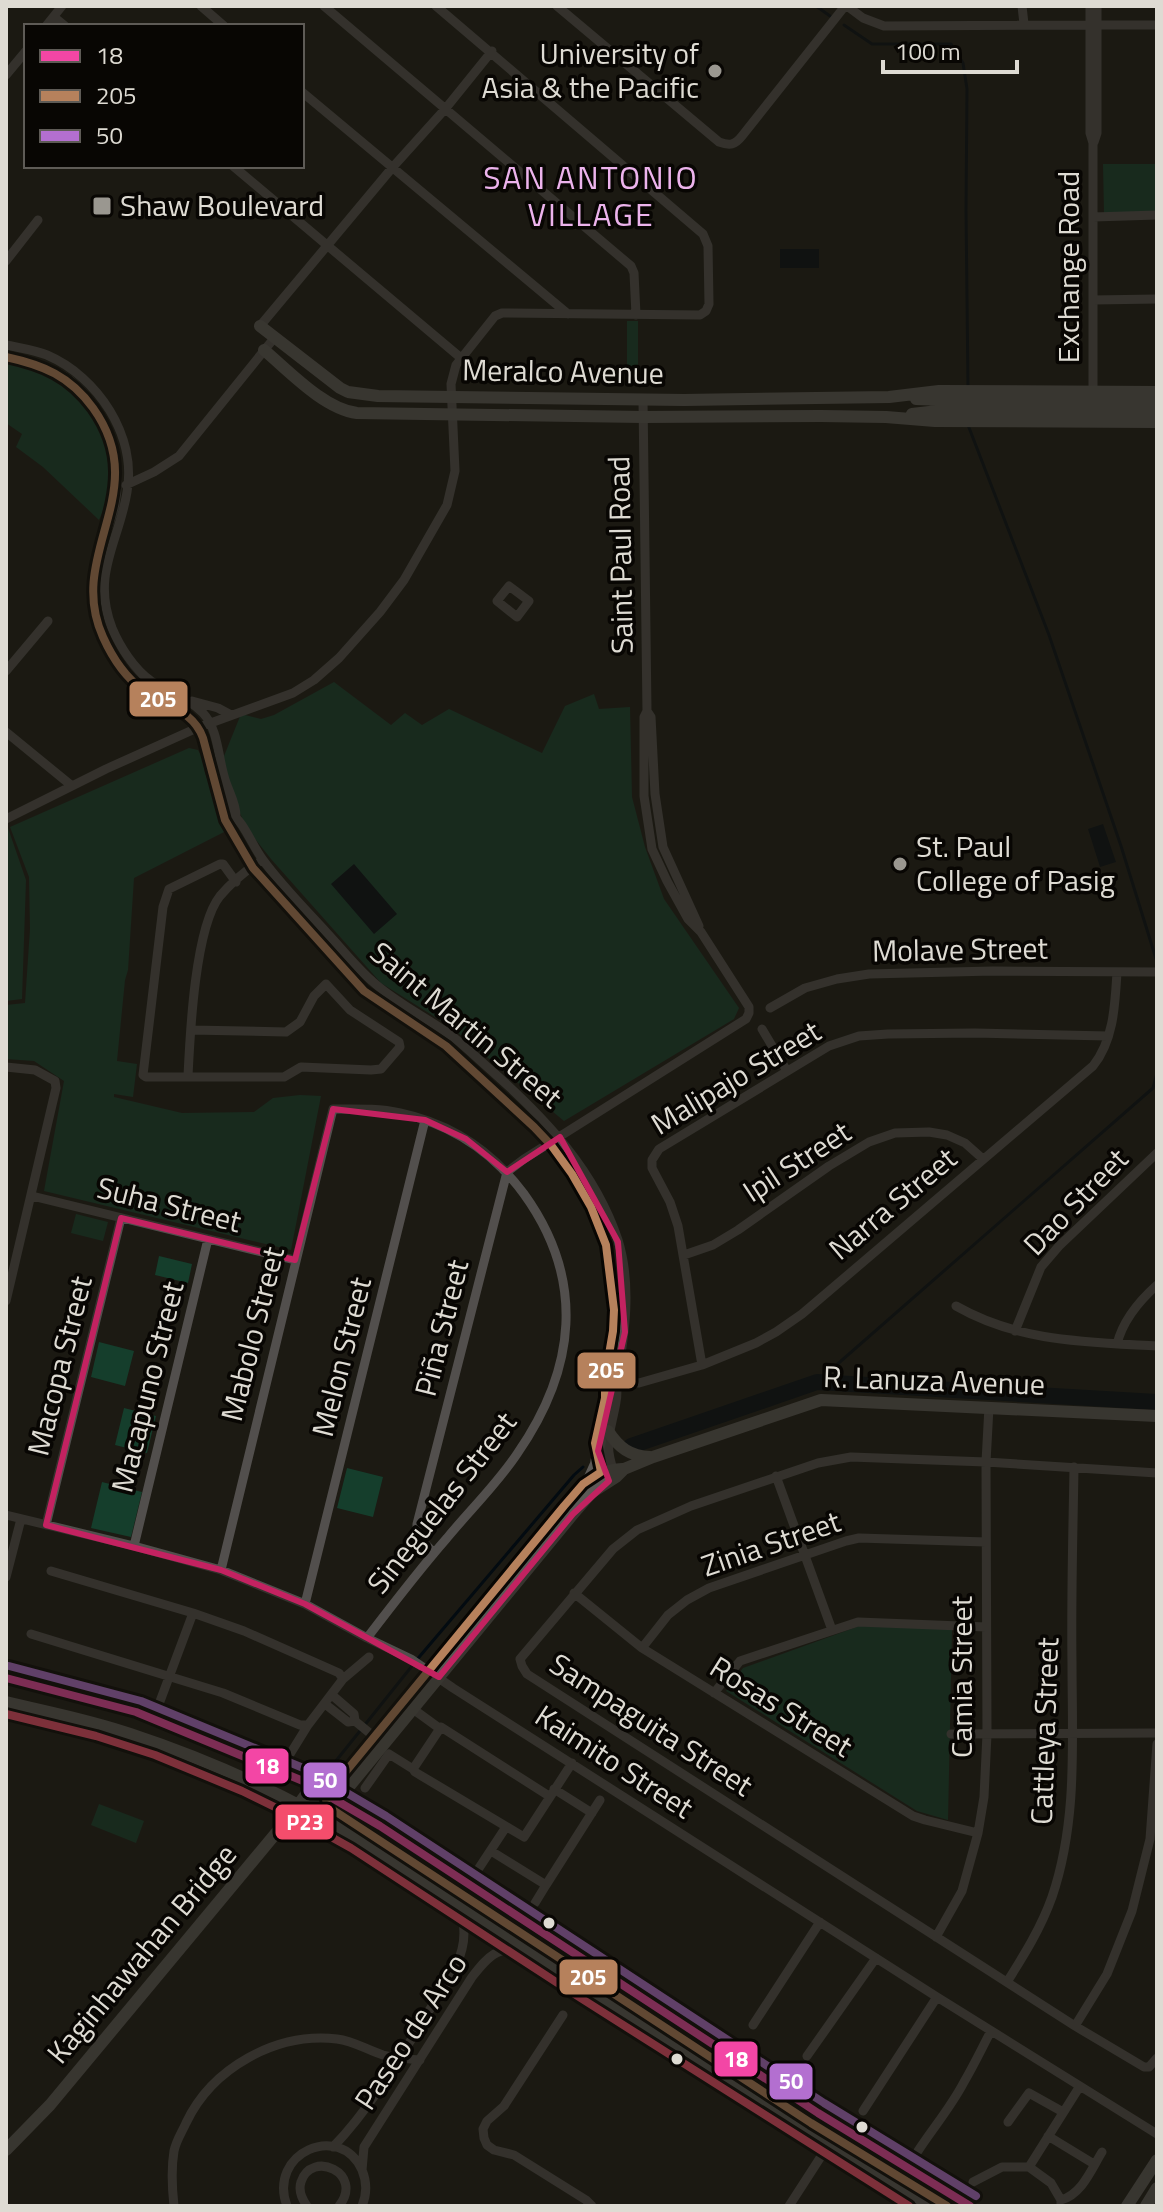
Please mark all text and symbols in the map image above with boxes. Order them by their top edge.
legend [24,24,304,168]
scale bar [883,24,1017,74]
place label: University of Asia & the Pacific [481,30,699,110]
text: 100 m [895,33,961,69]
text: 18 [96,37,123,73]
marker: University of Asia & the Pacific [706,62,724,80]
text: 205 [96,77,136,113]
text: 50 [96,117,123,153]
district label: SAN ANTONIO VILLAGE [483,153,699,238]
street label: Exchange Road [1045,171,1091,363]
place label: Shaw Boulevard [120,182,324,228]
marker: Shaw Boulevard [91,195,113,217]
street label: Meralco Avenue [462,346,664,396]
street label: Saint Paul Road [595,456,645,654]
line badge: 205 [128,680,189,718]
text: 205 [140,682,176,716]
place label: St. Paul College of Pasig [916,823,1115,903]
marker: St. Paul College of Pasig [891,855,909,873]
street label: Molave Street [872,924,1049,974]
street label: Saint Martin Street [360,930,573,1119]
street label: Malipajo Street [642,1008,830,1146]
street label: Ipil Street [733,1109,860,1213]
street label: Narra Street [818,1135,967,1271]
street label: Dao Street [1012,1137,1139,1266]
street label: Suha Street [92,1164,247,1244]
street label: Mabolo Street [208,1241,296,1426]
street label: Piña Street [402,1254,480,1401]
street label: Macopa Street [14,1271,104,1460]
street label: Melon Street [299,1272,383,1441]
street label: Macapuno Street [99,1276,196,1497]
line badge: 205 [576,1351,637,1390]
text: 205 [588,1353,624,1387]
street label: R. Lanuza Avenue [822,1353,1046,1407]
street label: Sineguelas Street [355,1401,527,1603]
street label: Zinia Street [695,1498,847,1588]
street label: Camia Street [938,1596,984,1758]
street label: Cattleya Street [1018,1636,1070,1825]
street label: Sampaguita Street [541,1641,763,1808]
street label: Rosas Street [701,1644,862,1769]
street label: Kaimito Street [526,1693,703,1830]
line badge: 18 [244,1747,290,1785]
text: 18 [255,1749,279,1783]
line badge: 50 [302,1761,348,1799]
text: 50 [313,1763,337,1797]
line badge: P23 [274,1803,335,1841]
text: P23 [286,1805,324,1839]
street label: Kaginhawahan Bridge [35,1833,247,2073]
unlabelled marker [541,1915,557,1931]
street label: Paseo de Arco [342,1944,478,2119]
line badge: 205 [558,1958,619,1996]
text: 205 [570,1960,606,1994]
line badge: 18 [713,2040,759,2078]
text: 18 [724,2042,748,2076]
unlabelled marker [669,2051,685,2067]
line badge: 50 [768,2062,814,2101]
text: 50 [779,2064,803,2098]
unlabelled marker [854,2119,870,2135]

